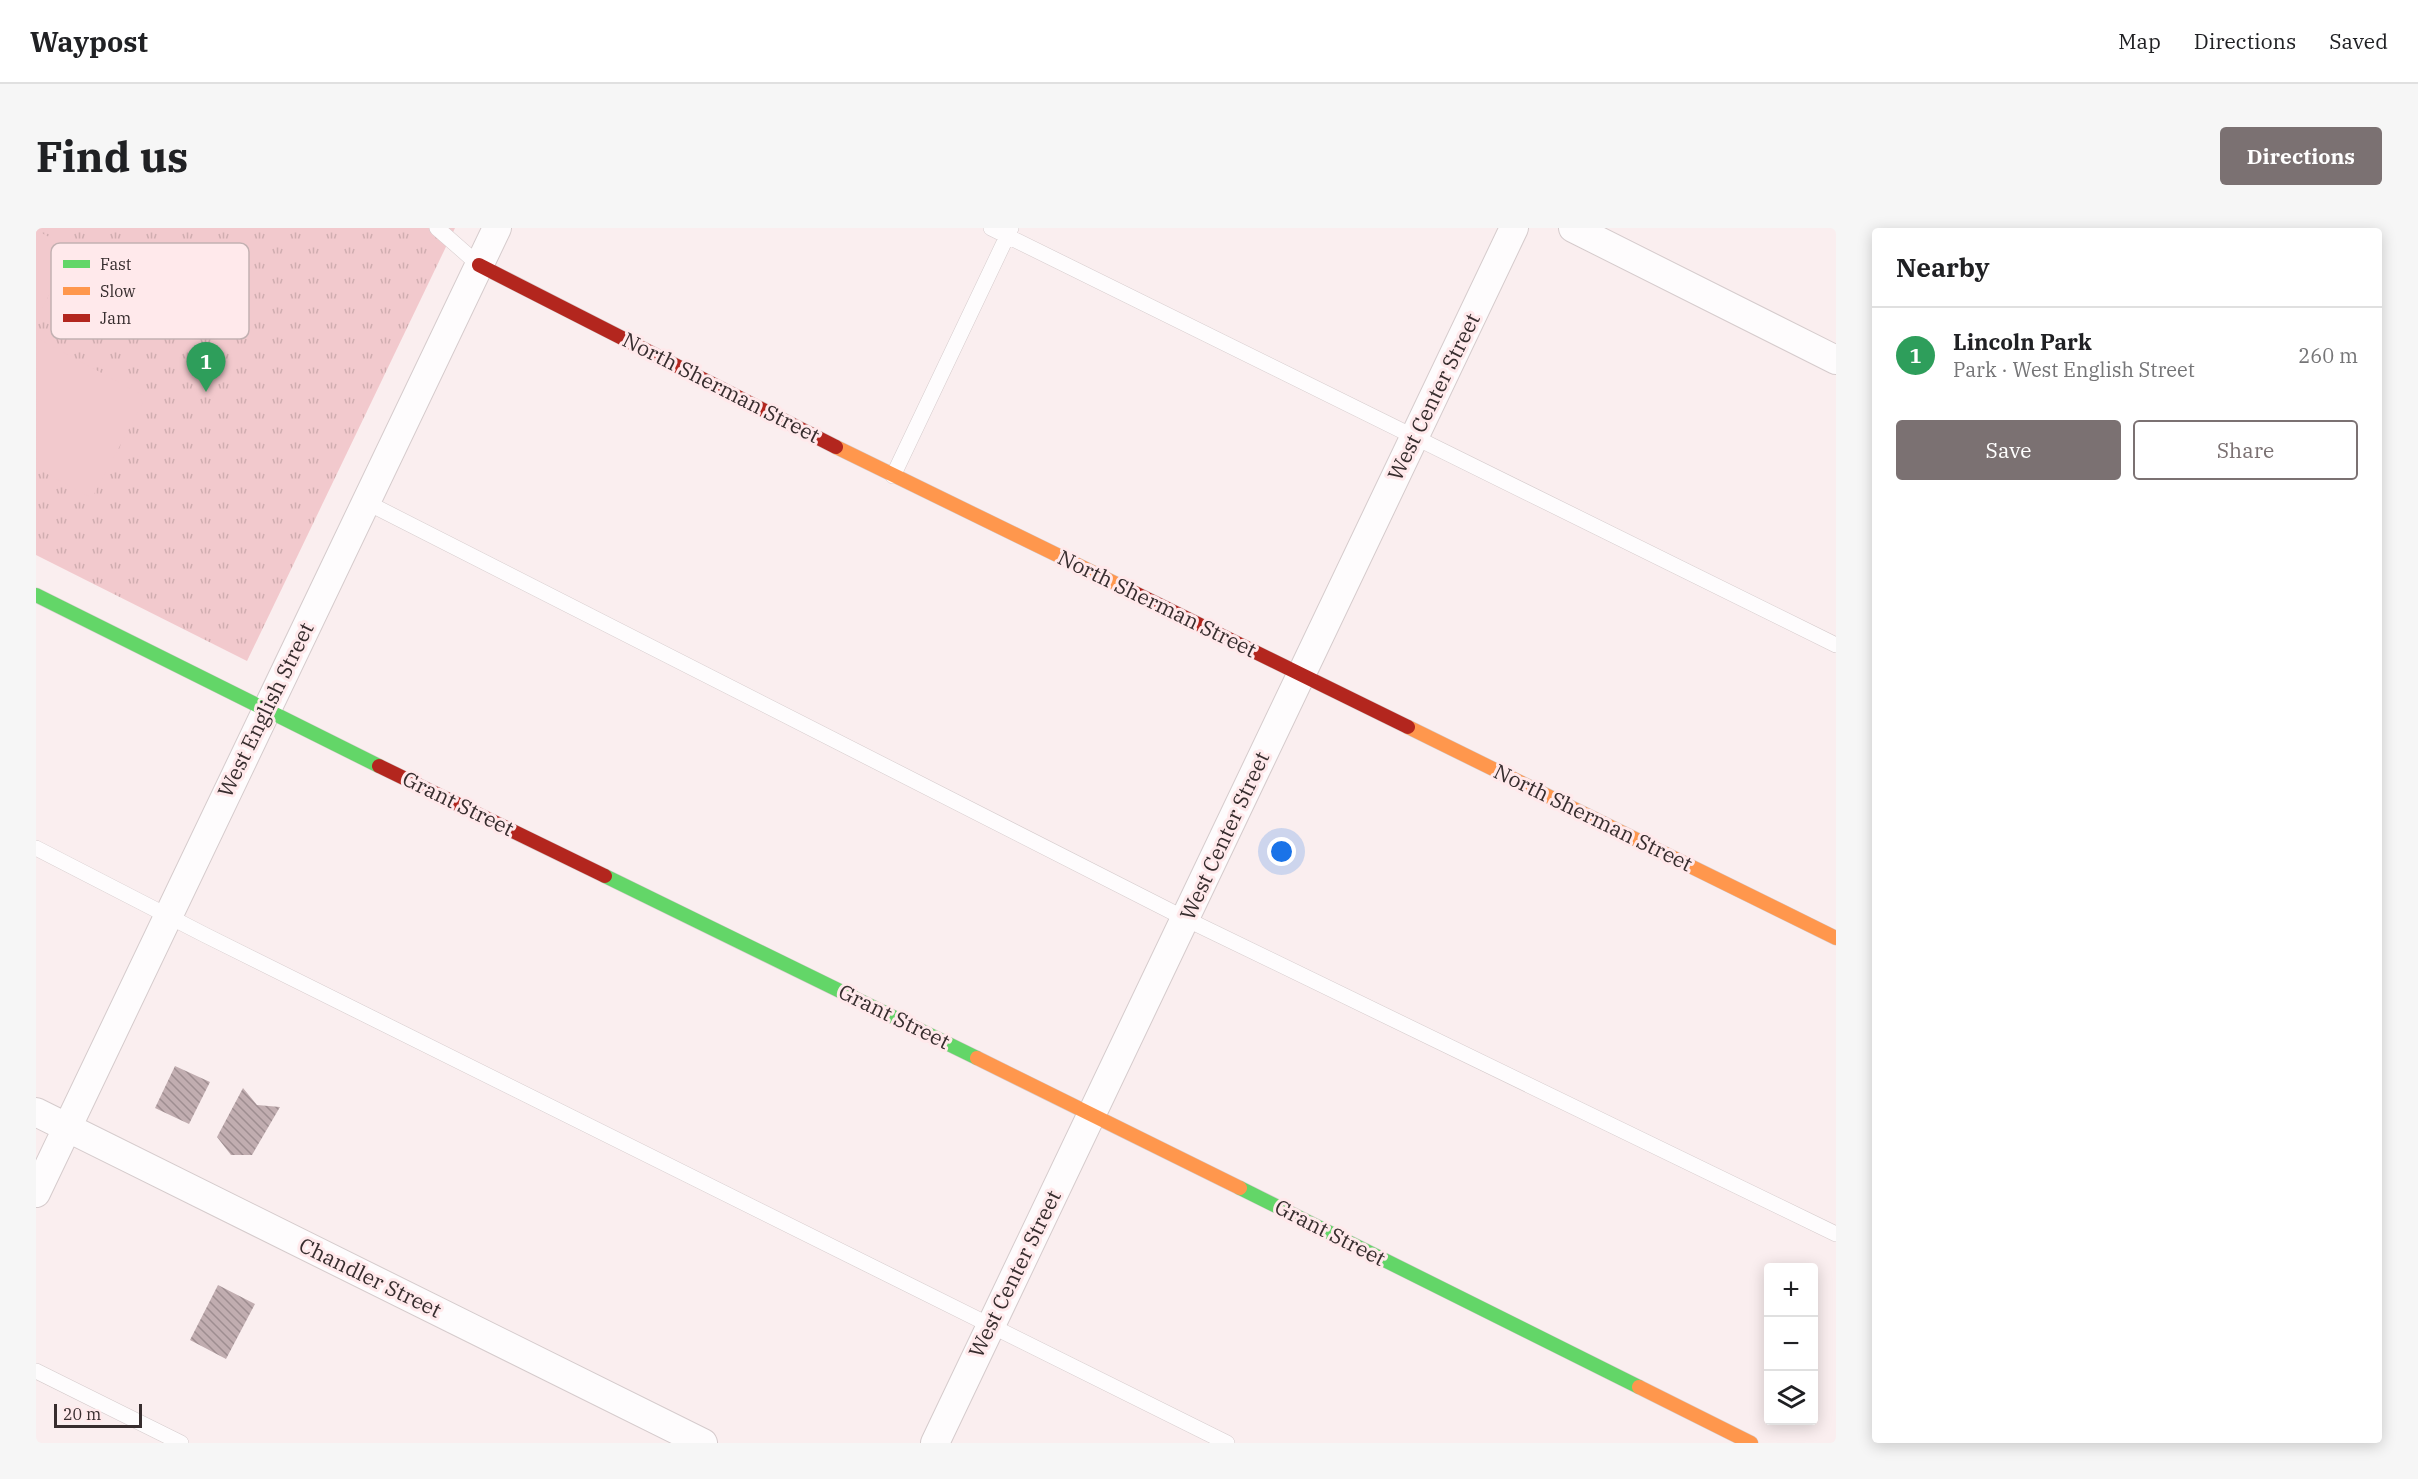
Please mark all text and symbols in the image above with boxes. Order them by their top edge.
text: Waypost [30,23,148,60]
text: Map [2118,27,2161,55]
text: Directions [2194,27,2296,55]
text: Saved [2329,27,2388,55]
button: Directions [2220,127,2382,185]
text: Find us [36,129,188,184]
legend [51,243,249,339]
text: Nearby [1896,250,1990,284]
text: Fast [100,254,132,274]
text: Slow [100,281,136,301]
text: Jam [100,308,131,328]
street label: West Center Street [1380,308,1486,485]
street label: North Sherman Street [618,325,825,449]
text: Lincoln Park [1953,327,2092,356]
pin: 1 [186,342,226,392]
text: 1 [1910,342,1922,369]
text: 260 m [2298,342,2358,369]
text: Park · West English Street [1953,356,2195,383]
button: Save [1896,420,2121,480]
button: Share [2133,420,2358,480]
street label: North Sherman Street [1053,543,1261,663]
street label: West English Street [211,617,320,802]
street label: West Center Street [1173,747,1275,924]
street label: North Sherman Street [1489,757,1697,877]
street label: Grant Street [398,764,519,842]
your location [1267,837,1296,866]
street label: Grant Street [834,977,955,1055]
street label: West Center Street [961,1185,1067,1362]
street label: Grant Street [1270,1192,1391,1272]
street label: Chandler Street [295,1231,446,1324]
map controls [1764,1263,1818,1425]
button: + [1764,1263,1818,1317]
button: − [1764,1317,1818,1371]
button: layers [1764,1371,1818,1425]
scale bar [54,1401,142,1428]
text: 20 m [63,1404,101,1424]

